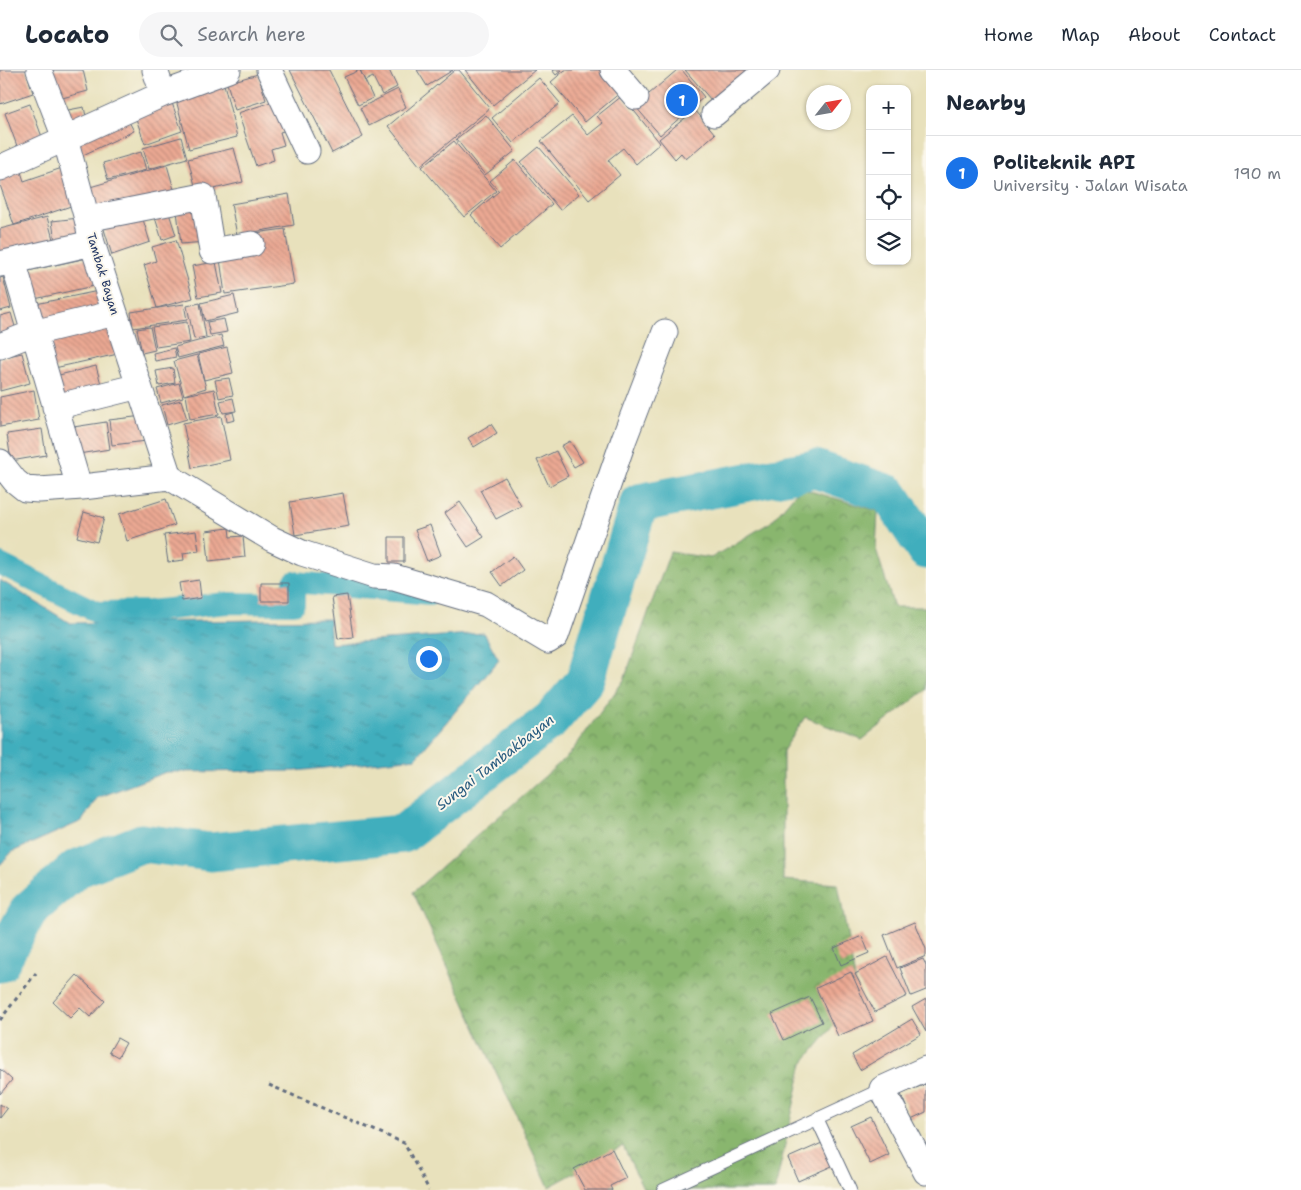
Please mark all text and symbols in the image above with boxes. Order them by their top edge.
search box [139,12,489,57]
text: Locato [25,19,109,51]
icon: search [157,21,185,49]
text: Search here [197,22,306,47]
text: Home [984,23,1033,47]
text: Map [1061,23,1100,47]
text: About [1128,23,1181,47]
text: Contact [1209,23,1276,47]
pin: 1 [666,81,698,119]
north arrow [806,85,851,130]
map controls [866,85,911,265]
button: + [866,85,911,130]
text: Nearby [946,89,1026,117]
button: − [866,130,911,175]
text: Politeknik API [993,150,1135,175]
text: 1 [958,163,966,184]
text: 190 m [1234,163,1281,184]
button: locate [866,175,911,220]
text: University · Jalan Wisata [993,175,1188,196]
button: layers [866,220,911,265]
street label: Tambak Bayan [83,231,123,317]
your location [416,646,442,672]
water label: Sungai Tambakbayan [432,710,558,814]

